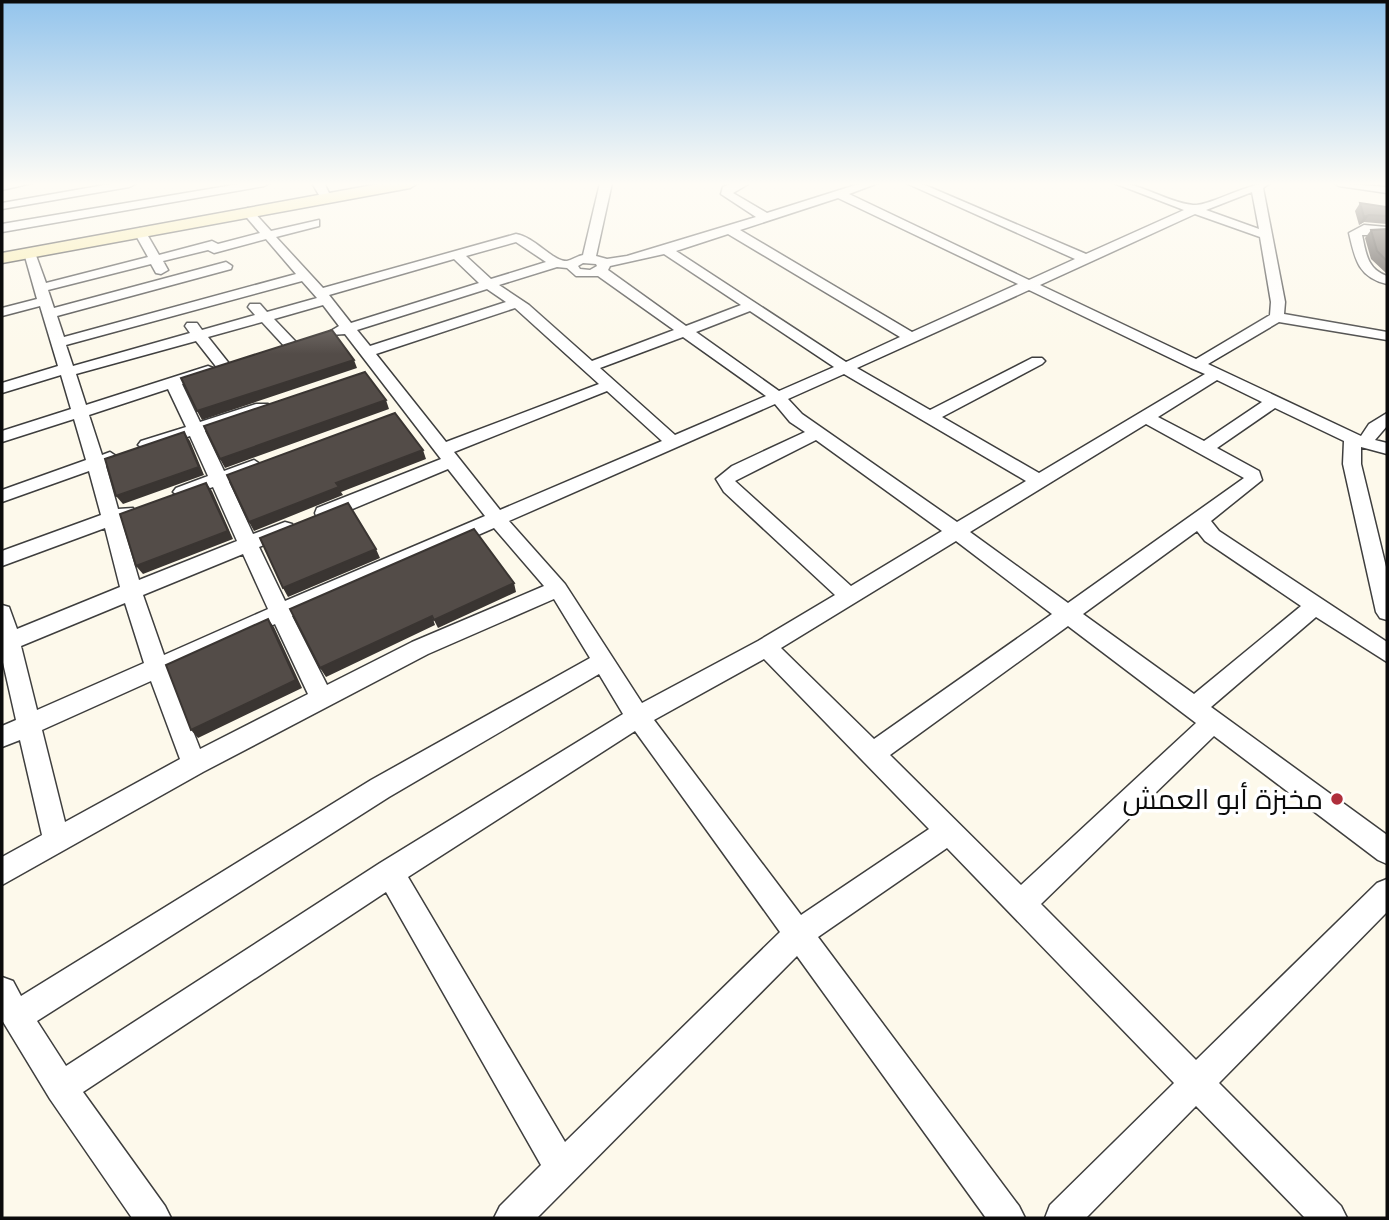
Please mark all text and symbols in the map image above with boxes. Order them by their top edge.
place label: مخبزة أبو العمش [1122,781,1323,817]
marker: مخبزة أبو العمش [1329,791,1345,807]

